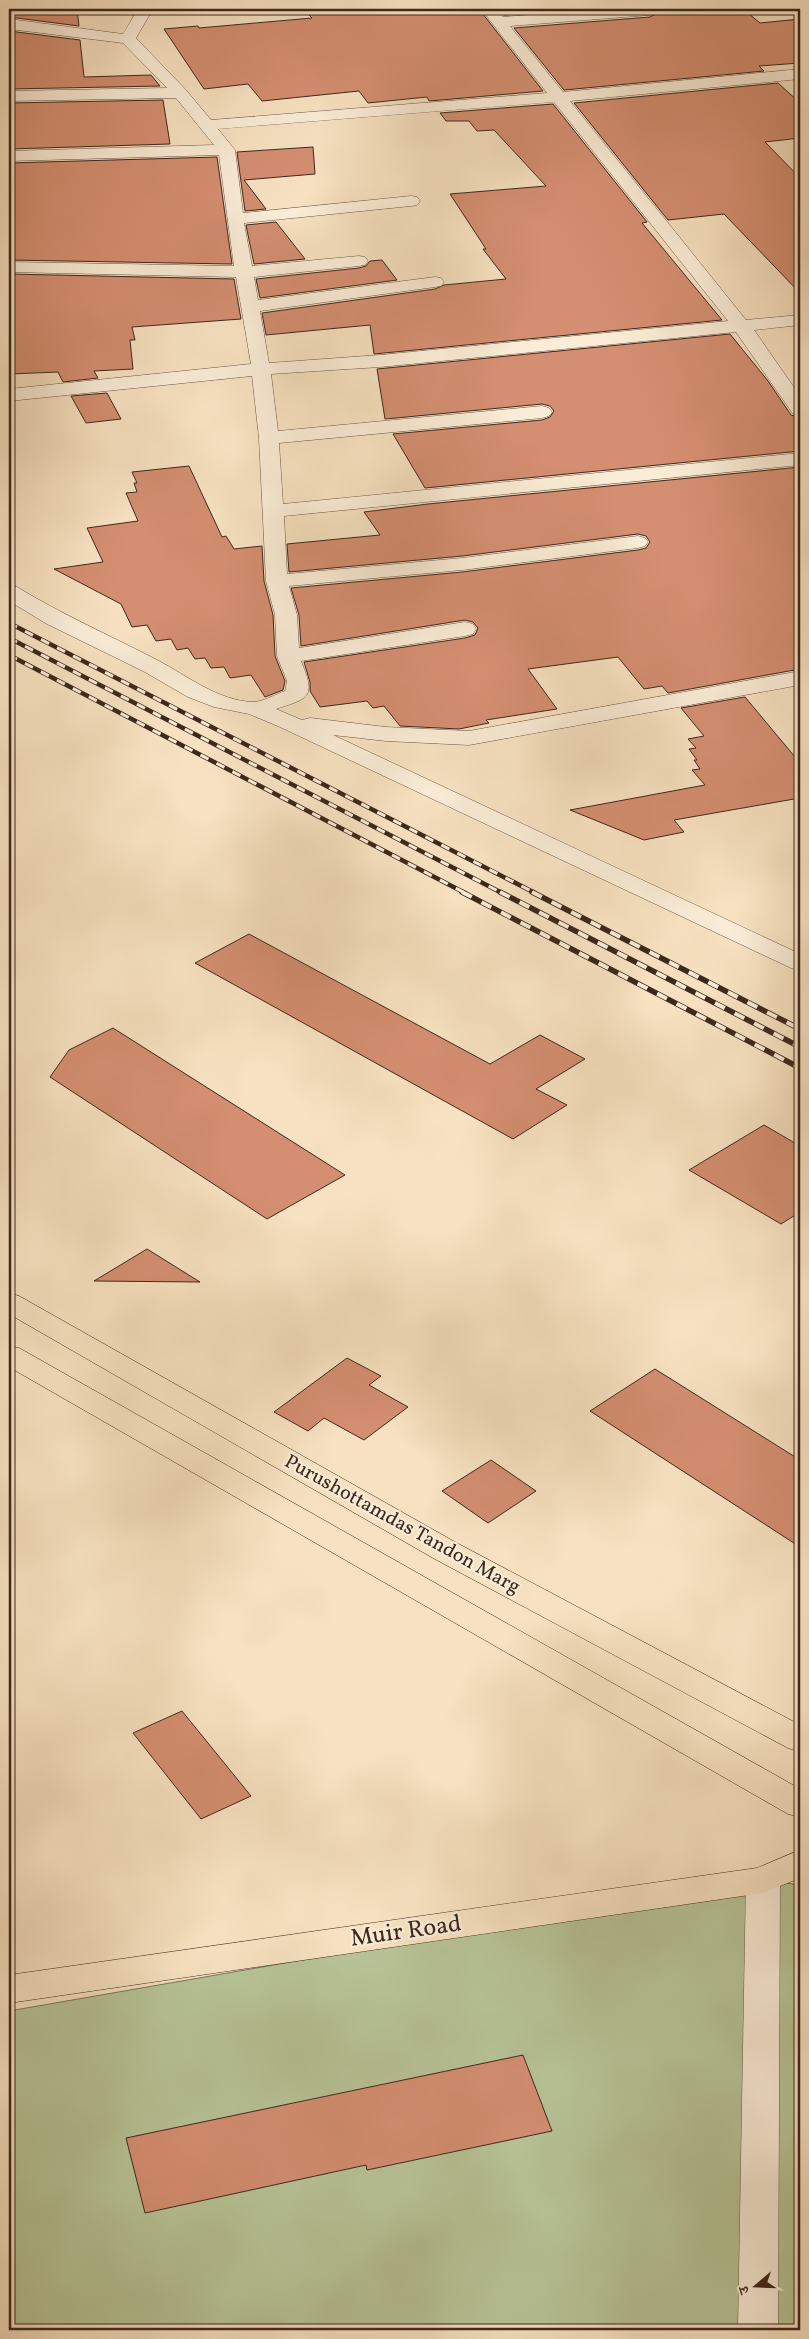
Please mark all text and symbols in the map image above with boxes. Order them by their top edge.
street label: Purushottamdas Tandon Marg [279,1448,525,1602]
street label: Muir Road [348,1907,464,1957]
north arrow [732,2262,782,2312]
text: उ [735,2282,756,2297]

